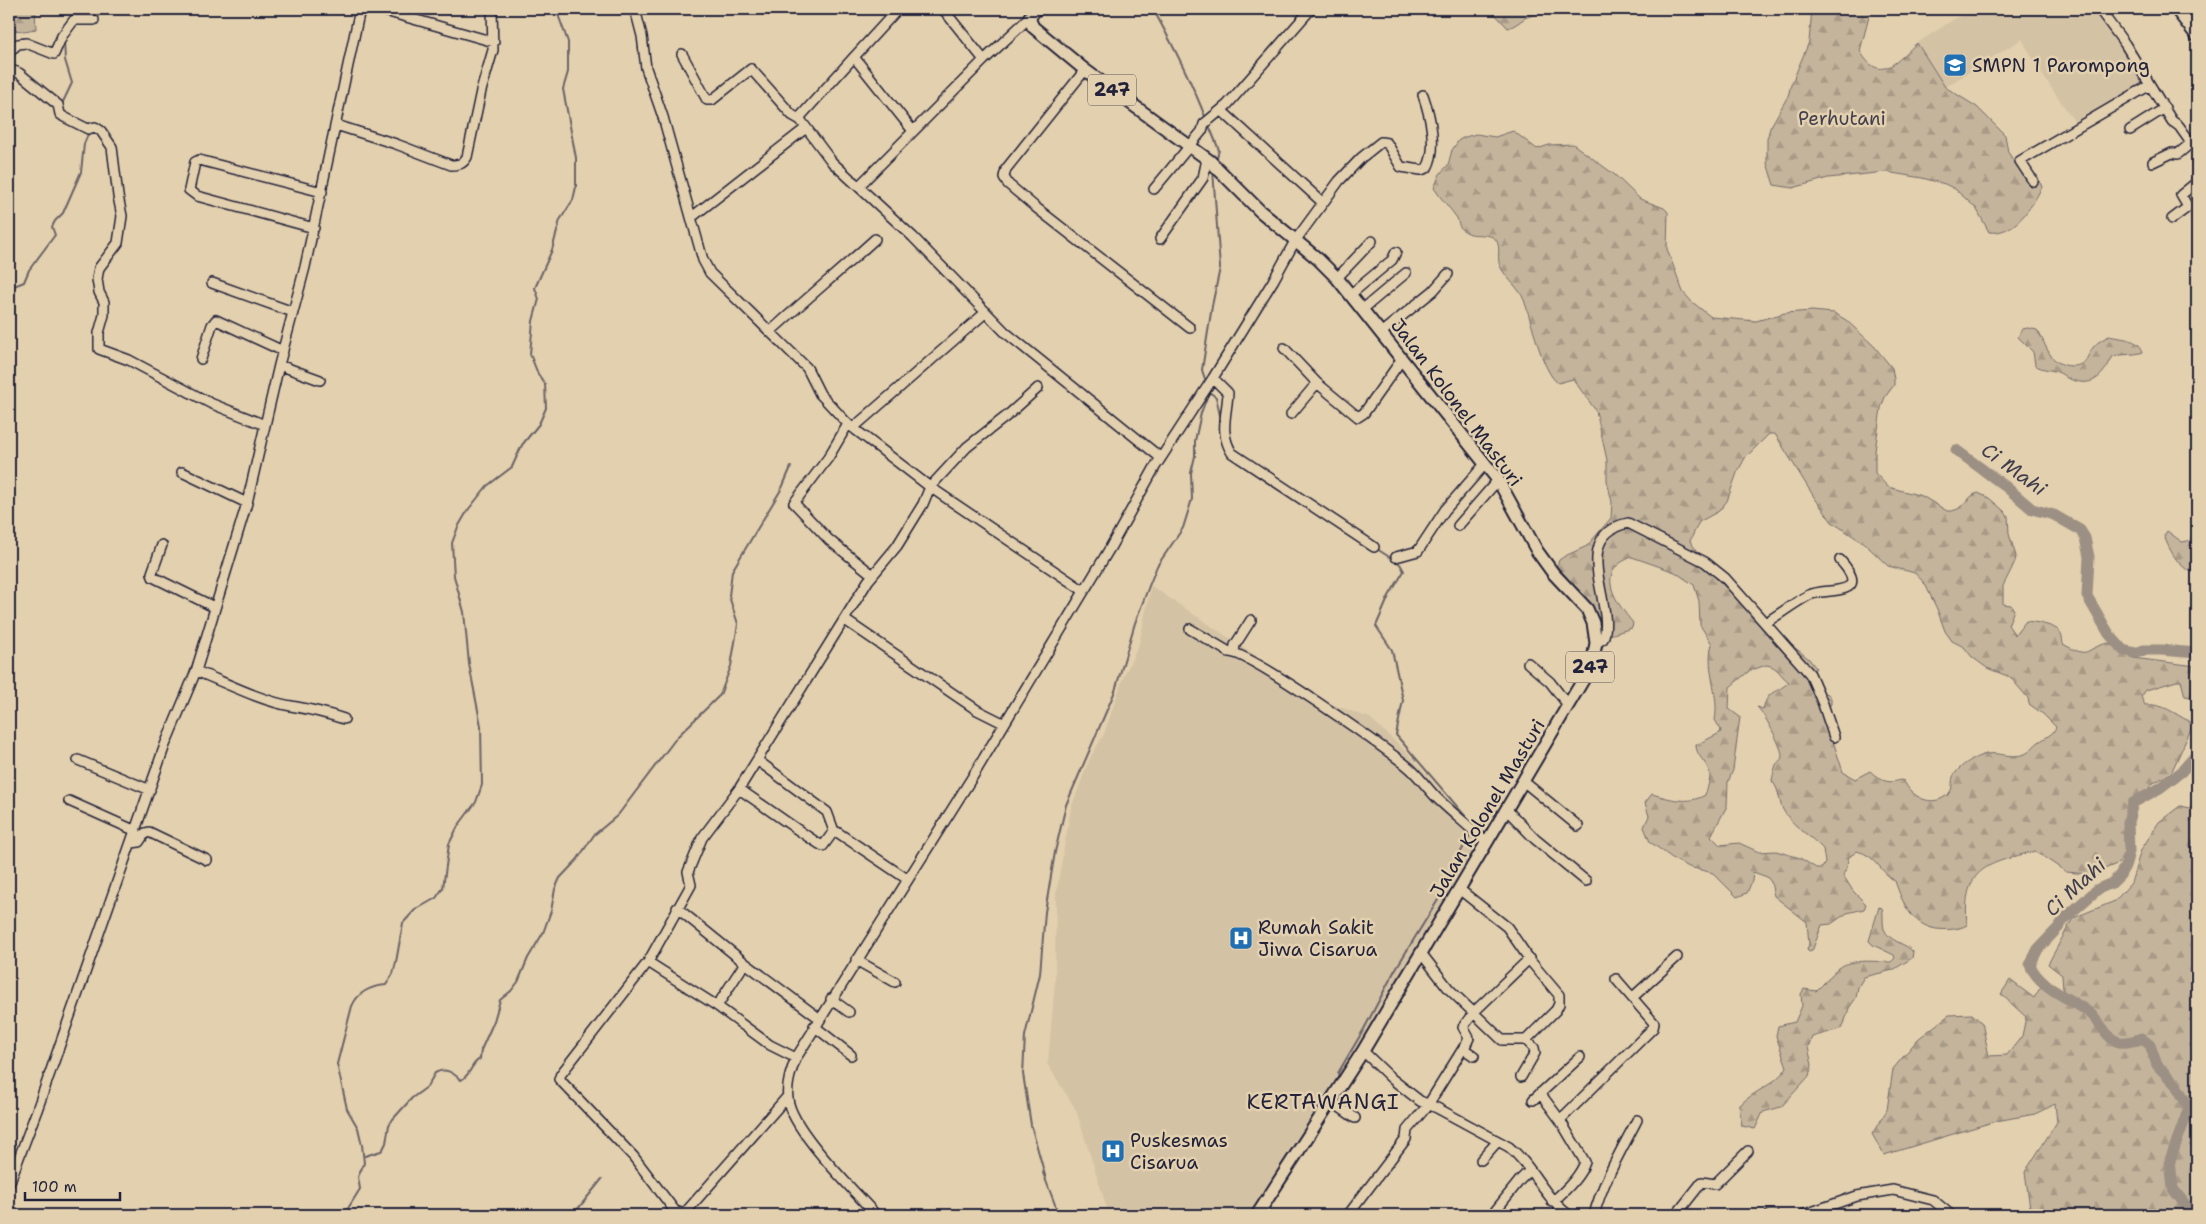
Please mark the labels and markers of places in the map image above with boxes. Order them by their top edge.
school or university icon: SMPN 1 Parompong [1942,52,1968,78]
place label: SMPN 1 Parompong [1972,53,2150,78]
place label: Rumah Sakit Jiwa Cisarua [1258,915,1378,962]
hospital icon: Rumah Sakit Jiwa Cisarua [1228,925,1254,951]
place label: Puskesmas Cisarua [1130,1128,1228,1175]
hospital icon: Puskesmas Cisarua [1100,1138,1126,1164]

